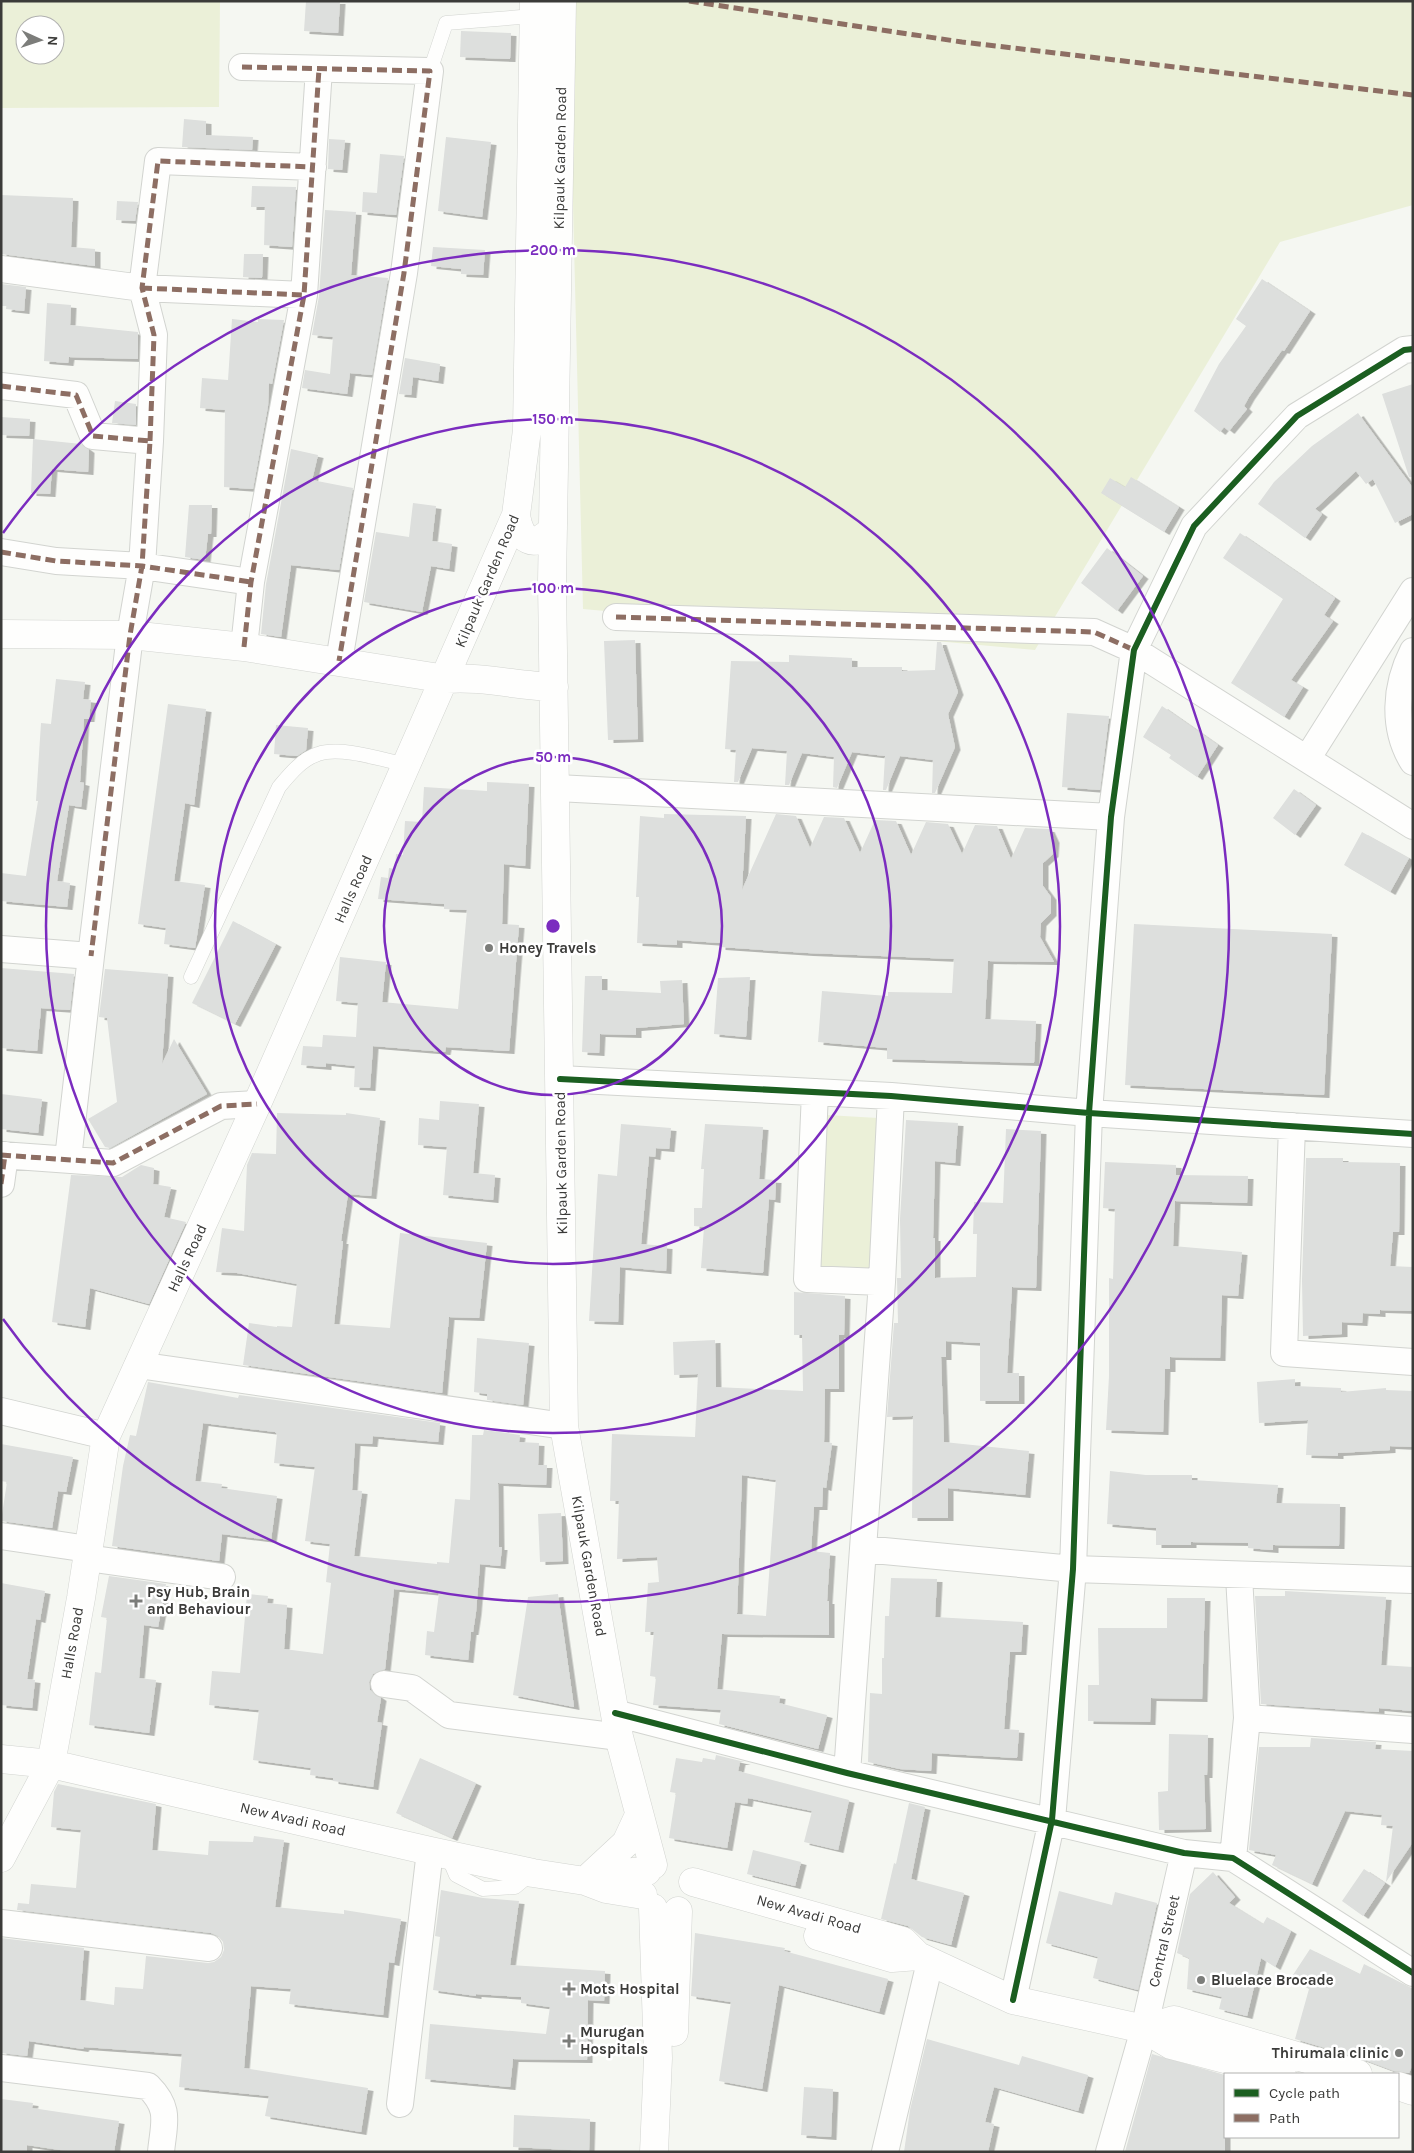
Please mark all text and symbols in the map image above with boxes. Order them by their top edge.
north arrow [15,15,65,65]
text: N [44,35,61,46]
street label: Kilpauk Garden Road [550,86,570,230]
text: 200 m [530,241,576,259]
text: 150 m [532,410,574,428]
street label: Kilpauk Garden Road [451,512,523,650]
text: 100 m [532,579,574,597]
text: 50 m [535,748,571,766]
street label: Halls Road [330,852,376,926]
centre of rings [544,917,562,935]
place label: Honey Travels [499,939,596,957]
marker: Honey Travels [483,942,495,954]
street label: Kilpauk Garden Road [551,1091,571,1235]
street label: Halls Road [163,1221,211,1295]
street label: Kilpauk Garden Road [568,1494,610,1638]
place label: Psy Hub, Brain and Behaviour [147,1583,251,1618]
marker: Psy Hub, Brain and Behaviour [129,1594,143,1608]
street label: Halls Road [57,1606,87,1680]
street label: New Avadi Road [238,1798,348,1840]
street label: New Avadi Road [755,1890,863,1938]
street label: Central Street [1145,1893,1183,1989]
place label: Bluelace Brocade [1211,1971,1334,1989]
marker: Bluelace Brocade [1195,1974,1207,1986]
place label: Mots Hospital [580,1980,680,1998]
marker: Mots Hospital [562,1982,576,1996]
place label: Murugan Hospitals [580,2023,648,2058]
marker: Murugan Hospitals [562,2034,576,2048]
place label: Thirumala clinic [1272,2044,1389,2062]
marker: Thirumala clinic [1393,2047,1405,2059]
legend [1224,2073,1399,2138]
text: Cycle path [1269,2084,1340,2102]
text: Path [1269,2109,1300,2127]

